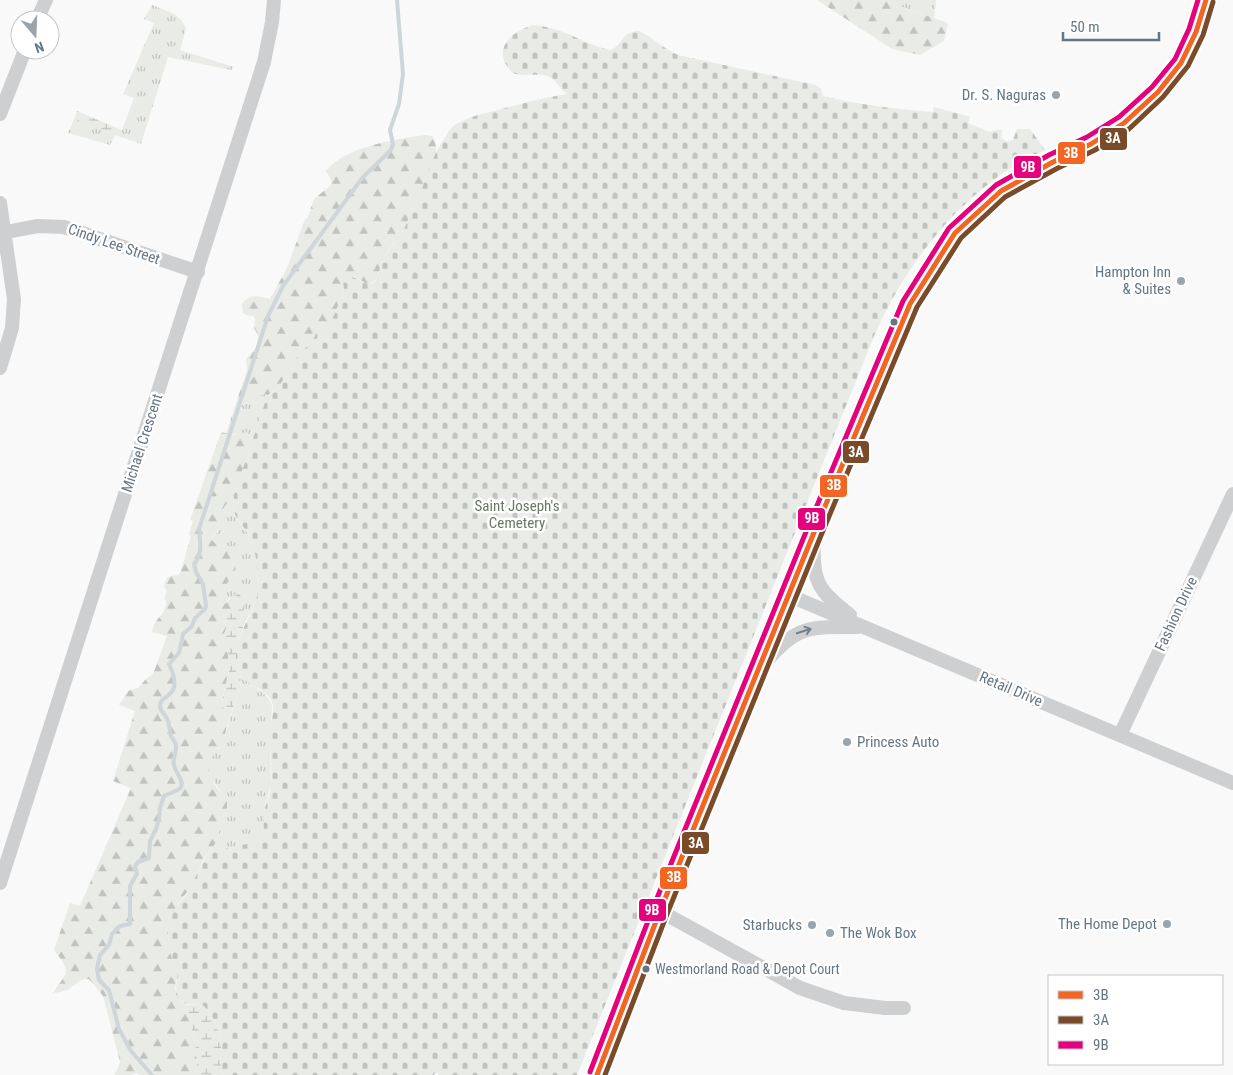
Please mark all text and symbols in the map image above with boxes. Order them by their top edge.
north arrow [10,10,60,60]
scale bar [1063,10,1159,42]
text: 50 m [1070,18,1100,36]
text: N [33,38,46,56]
place label: Dr. S. Naguras [962,86,1046,104]
marker: Dr. S. Naguras [1050,89,1062,101]
line badge: 3A [1099,127,1128,151]
text: 3A [1105,130,1121,146]
line badge: 3B [1057,141,1086,165]
text: 3B [1064,145,1079,161]
line badge: 9B [1013,155,1042,179]
text: 9B [1021,159,1036,175]
street label: Cindy Lee Street [66,220,162,268]
place label: Hampton Inn & Suites [1095,263,1171,298]
marker: Hampton Inn & Suites [1175,275,1187,287]
unlabelled marker [889,317,899,327]
street label: Michael Crescent [118,391,166,495]
line badge: 3A [842,440,870,464]
text: 3A [848,444,864,460]
line badge: 3B [819,474,848,498]
text: 3B [827,477,842,493]
park label: Saint Joseph's Cemetery [475,497,560,532]
line badge: 9B [797,507,826,531]
text: 9B [805,510,820,526]
street label: Fashion Drive [1151,574,1201,654]
one-way arrow [796,626,812,636]
street label: Retail Drive [977,668,1045,710]
place label: Princess Auto [857,733,939,751]
marker: Princess Auto [841,736,853,748]
line badge: 3A [681,831,710,855]
text: 3A [688,835,704,851]
line badge: 3B [659,866,688,890]
text: 3B [667,869,682,885]
line badge: 9B [638,898,667,922]
text: 9B [645,902,660,918]
place label: The Home Depot [1058,915,1157,933]
place label: Starbucks [743,916,802,934]
marker: The Home Depot [1161,918,1173,930]
marker: Starbucks [806,919,818,931]
place label: The Wok Box [840,924,917,942]
marker: The Wok Box [824,927,836,939]
place label: Westmorland Road & Depot Court [655,961,840,977]
marker: Westmorland Road & Depot Court [641,964,651,974]
legend [1048,975,1223,1065]
text: 3B [1093,986,1109,1004]
text: 3A [1093,1011,1109,1029]
text: 9B [1093,1036,1109,1054]

